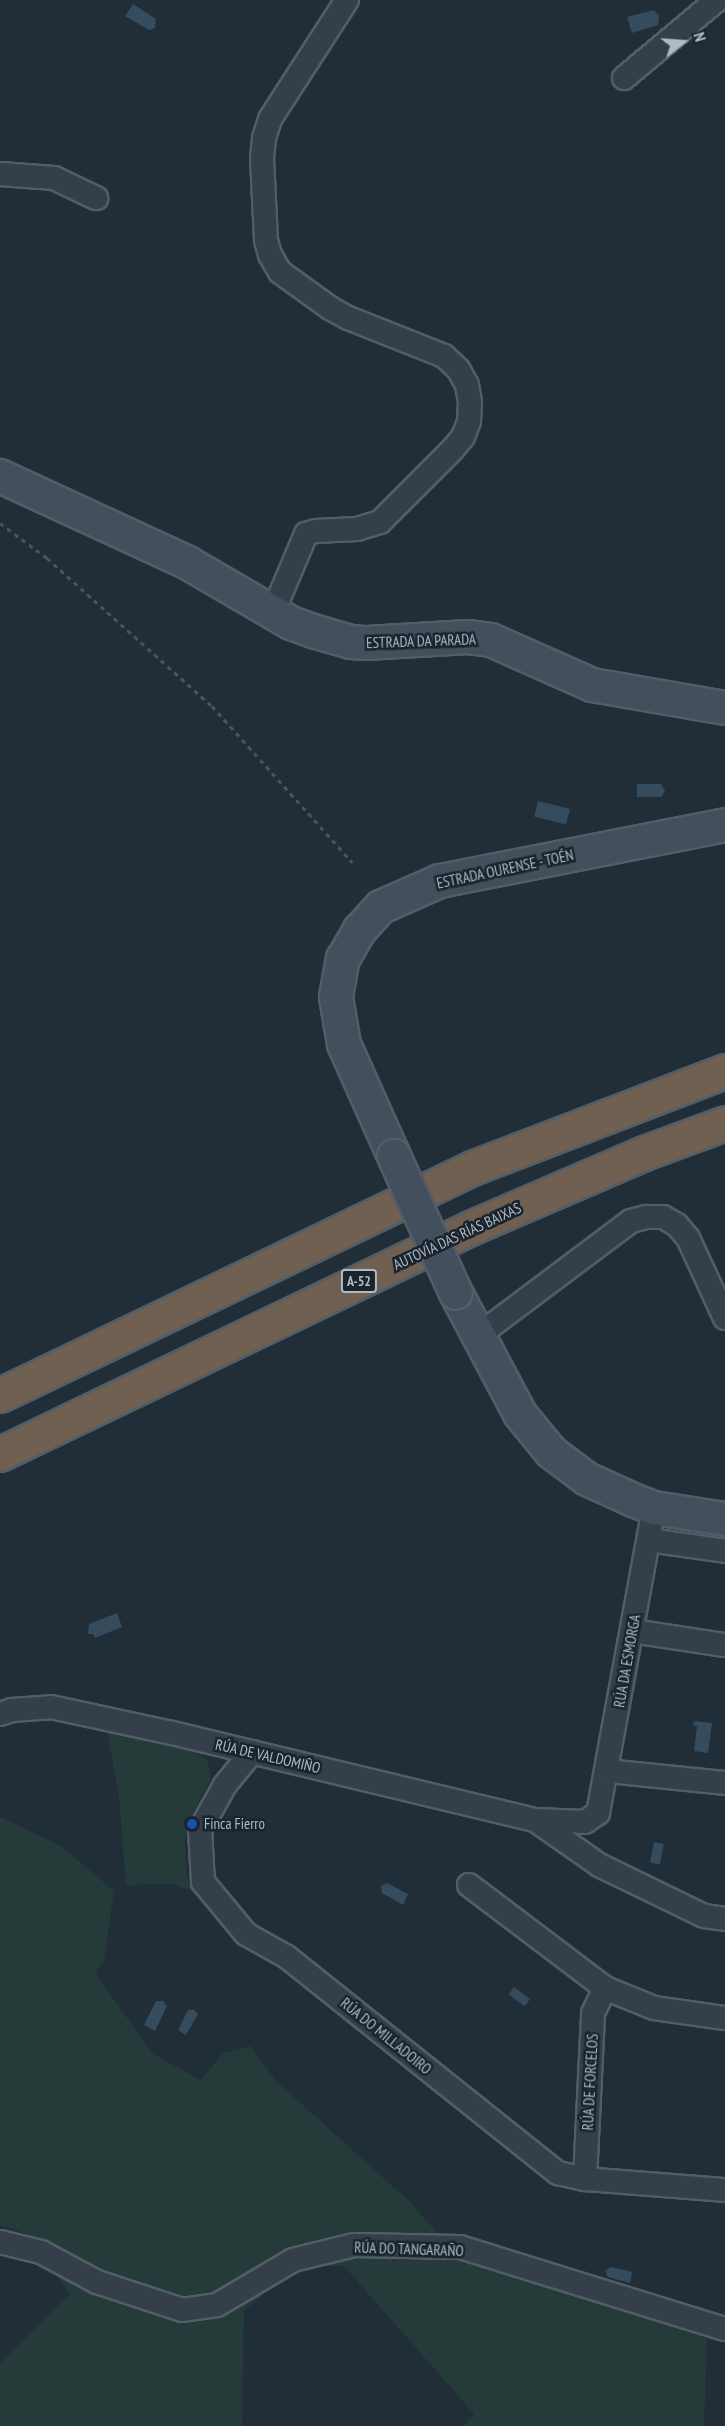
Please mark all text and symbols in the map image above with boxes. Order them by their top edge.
north arrow [653,12,713,72]
text: N [689,30,711,44]
street label: ESTRADA DA PARADA [365,630,477,652]
street label: ESTRADA OURENSE - TOÉN [434,845,576,893]
street label: AUTOVÍA DAS RÍAS BAIXAS [390,1198,524,1274]
road number: A-52 [340,1270,378,1292]
street label: RÚA DA ESMORGA [610,1613,644,1709]
street label: RÚA DE VALDOMIÑO [213,1735,323,1777]
place label: Finca Fierro [204,1815,265,1833]
marker: Finca Fierro [185,1817,199,1831]
street label: RÚA DO MILLADOIRO [337,1994,435,2078]
street label: RÚA DE FORCELOS [578,2033,602,2131]
street label: RÚA DO TANGARAÑO [354,2238,464,2260]

